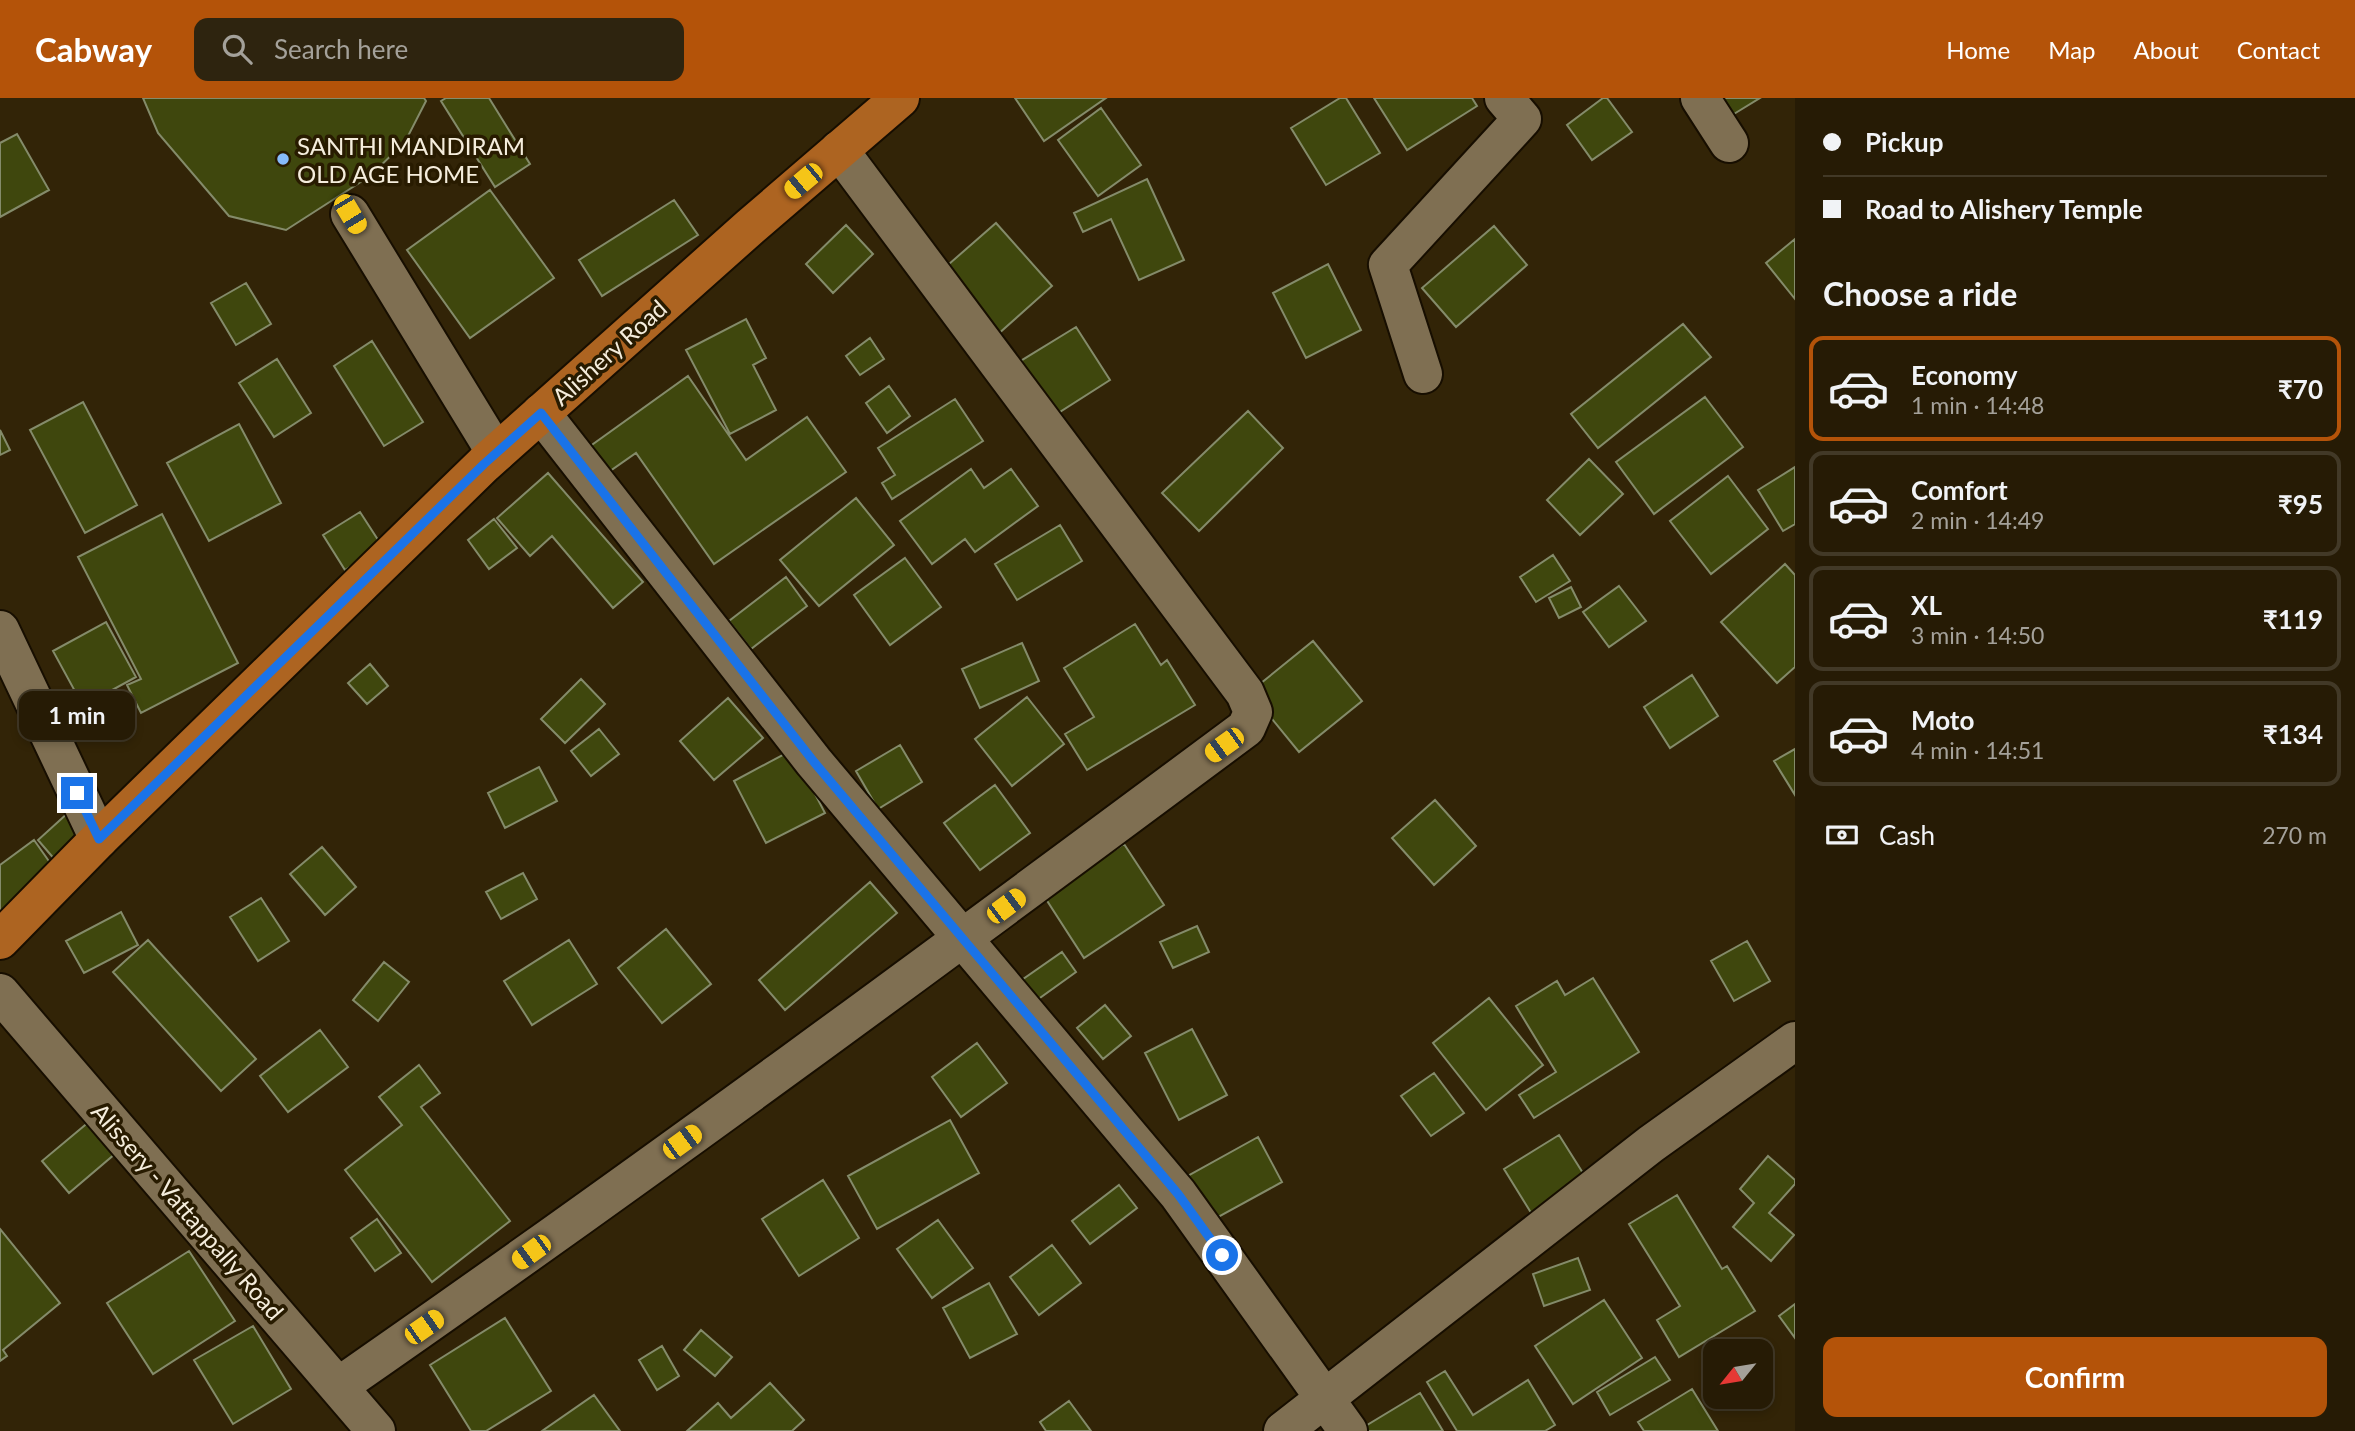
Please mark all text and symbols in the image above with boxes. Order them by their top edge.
search box [194,18,684,81]
text: Cabway [35,29,152,69]
icon: search [218,30,256,68]
text: Search here [274,33,408,65]
text: Home [1946,35,2010,64]
text: Map [2048,35,2096,64]
text: About [2134,35,2199,64]
text: Contact [2237,35,2320,64]
text: Pickup [1865,126,1944,158]
place label: SANTHI MANDIRAM OLD AGE HOME [297,131,525,188]
marker: SANTHI MANDIRAM OLD AGE HOME [275,151,291,167]
car [781,159,826,203]
car [331,191,370,237]
text: Road to Alishery Temple [1865,193,2143,225]
text: Choose a ride [1823,274,2017,313]
street label: Alishery Road [546,293,672,411]
icon: car [1827,357,1890,420]
text: Economy [1911,359,2017,391]
text: ₹70 [2278,373,2323,405]
text: 1 min · 14:48 [1911,391,2044,419]
icon: car [1827,472,1890,535]
text: Comfort [1911,474,2008,506]
text: ₹95 [2278,488,2323,520]
text: 2 min · 14:49 [1911,506,2044,534]
icon: car [1827,587,1890,650]
text: XL [1911,589,1942,621]
text: ₹119 [2263,603,2323,635]
text: 3 min · 14:50 [1911,621,2044,649]
callout: 1 min [19,692,135,740]
text: 1 min [48,701,106,729]
icon: car [1827,702,1890,765]
text: Moto [1911,704,1974,736]
text: ₹134 [2263,718,2323,750]
car [1201,724,1248,766]
text: 4 min · 14:51 [1911,736,2044,764]
route end [61,777,93,809]
icon: cash [1823,816,1861,854]
text: Cash [1879,819,1935,851]
text: 270 m [2262,821,2327,849]
car [983,885,1030,927]
street label: Alissery - Vattappally Road [86,1097,290,1325]
car [659,1121,706,1163]
car [508,1231,555,1273]
route start [1206,1239,1238,1271]
car [401,1306,448,1348]
button: Confirm [1823,1337,2327,1417]
north arrow [1703,1339,1773,1409]
map controls [1703,1339,1773,1409]

